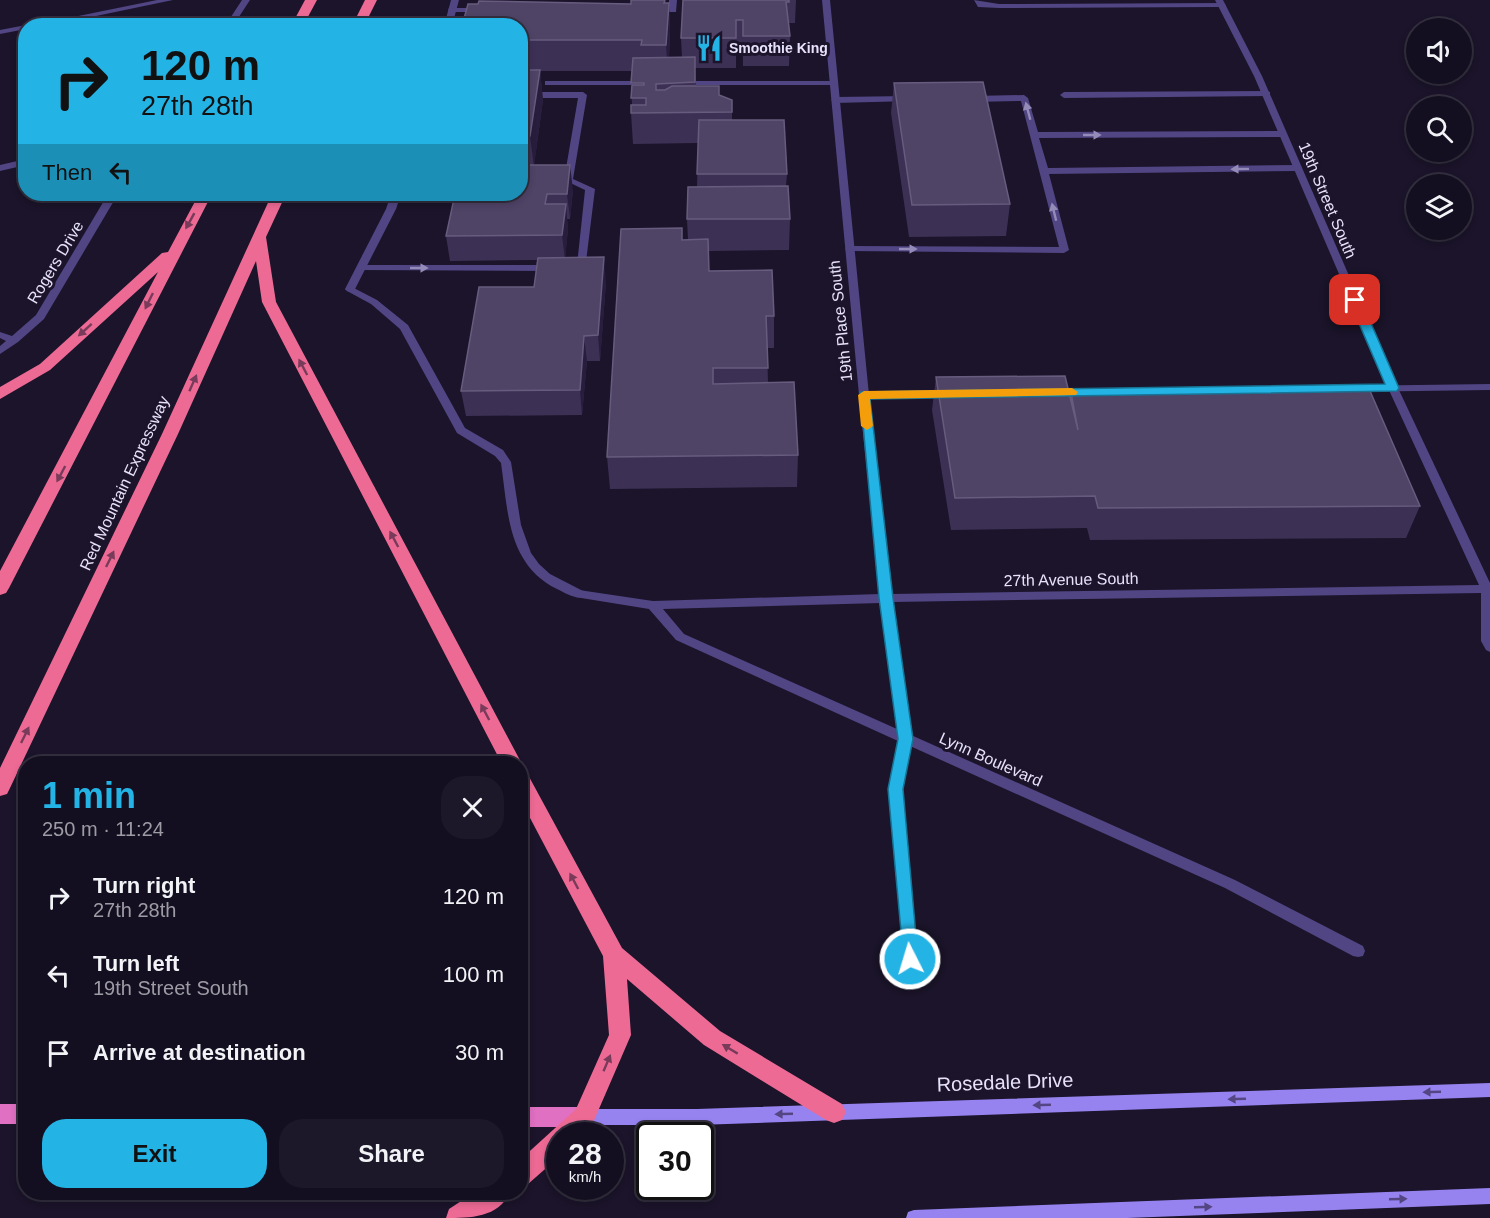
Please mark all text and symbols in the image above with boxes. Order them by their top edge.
map controls [1406,18,1472,240]
button: sound [1406,18,1472,84]
restaurant icon: Smoothie King [694,33,724,63]
place label: Smoothie King [729,40,828,56]
icon: right [42,42,120,120]
text: 120 m [141,42,260,89]
text: 27th 28th [141,91,254,121]
button: search [1406,96,1472,162]
one-way arrow [1022,102,1032,121]
one-way arrow [1083,130,1102,140]
street label: 19th Street South [1295,140,1360,261]
icon: left [104,156,137,189]
text: Then [42,160,92,185]
one-way arrow [1230,164,1249,174]
button: layers [1406,174,1472,240]
one-way arrow [1049,203,1059,221]
one-way arrow [185,213,195,230]
street label: Rogers Drive [24,218,87,307]
one-way arrow [899,244,918,254]
street label: 19th Place South [826,259,855,382]
one-way arrow [410,263,429,273]
pin [1329,274,1380,325]
icon: arrive [1338,283,1371,316]
one-way arrow [145,292,154,309]
one-way arrow [78,323,93,336]
one-way arrow [298,358,308,375]
one-way arrow [188,373,198,391]
street label: Red Mountain Expressway [77,393,172,573]
one-way arrow [56,466,66,483]
one-way arrow [389,531,399,548]
one-way arrow [105,551,115,568]
street label: 27th Avenue South [1003,570,1139,589]
one-way arrow [480,703,490,720]
one-way arrow [20,726,30,744]
street label: Lynn Boulevard [937,729,1045,790]
text: 1 min [42,775,136,816]
button: close [441,776,504,839]
text: 250 m · 11:24 [42,818,164,840]
one-way arrow [569,872,579,889]
text: Turn right [93,873,195,898]
icon: right [42,881,75,914]
text: 120 m [443,884,504,909]
text: 27th 28th [93,899,176,921]
position arrow [878,927,942,991]
text: Turn left [93,951,179,976]
icon: left [42,959,75,992]
text: 100 m [443,962,504,987]
text: 19th Street South [93,977,249,999]
icon: arrive [42,1037,75,1070]
text: Arrive at destination [93,1040,306,1065]
text: 30 m [455,1040,504,1065]
one-way arrow [721,1044,738,1054]
one-way arrow [603,1054,612,1072]
street label: Rosedale Drive [936,1069,1074,1095]
one-way arrow [1422,1088,1441,1097]
one-way arrow [1227,1094,1246,1103]
one-way arrow [1032,1100,1051,1110]
one-way arrow [774,1109,793,1118]
button: Exit [42,1119,267,1188]
button: Share [279,1119,504,1188]
speed limit sign: 30 [636,1122,714,1200]
text: 28 [568,1137,602,1170]
text: km/h [569,1168,601,1185]
one-way arrow [1389,1195,1408,1204]
one-way arrow [1194,1202,1213,1211]

